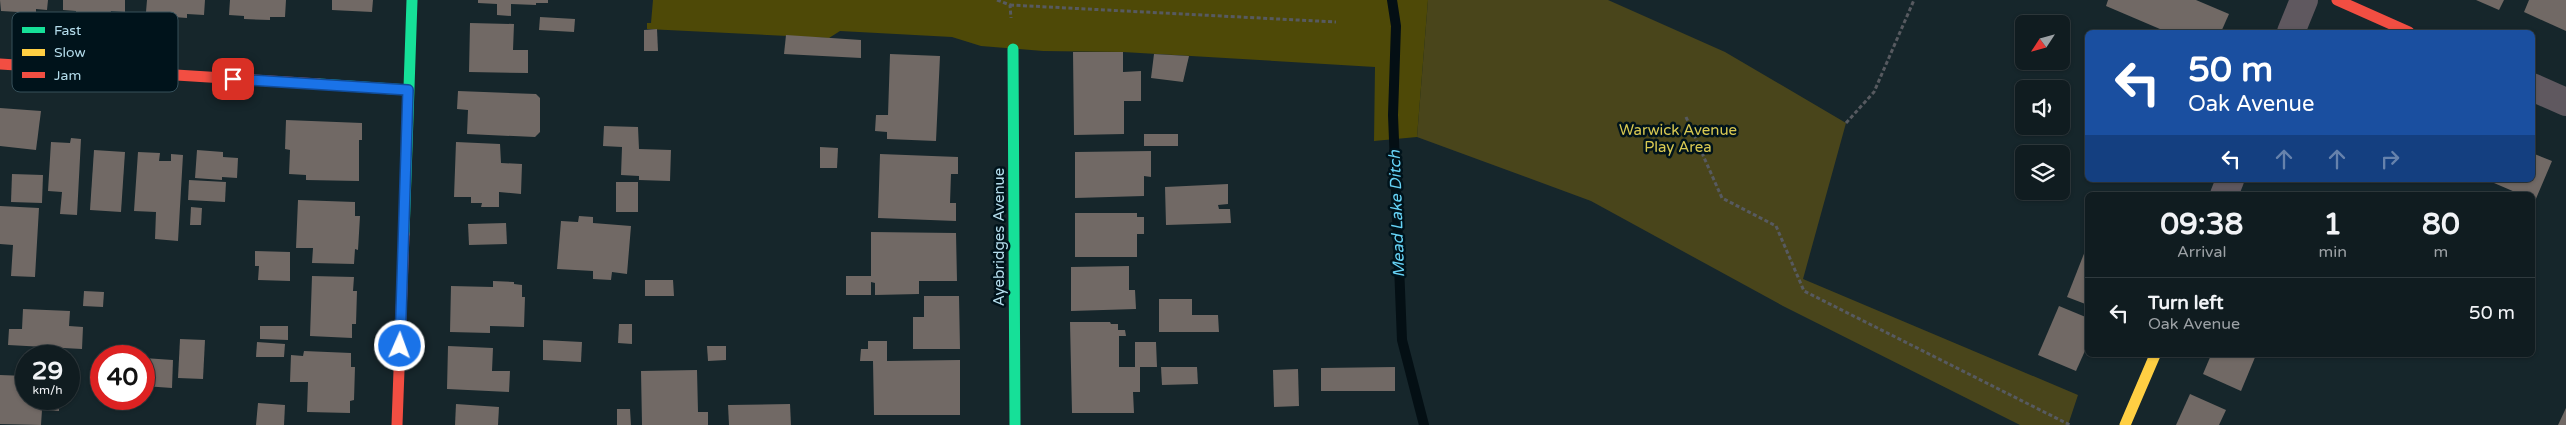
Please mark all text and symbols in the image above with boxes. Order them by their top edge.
legend [12,12,178,92]
north arrow [2015,15,2070,70]
map controls [2015,15,2070,200]
text: Fast [54,22,82,39]
text: Slow [54,44,86,61]
text: 50 m [2188,49,2273,91]
icon: left [2105,50,2170,115]
pin [212,58,254,100]
icon: arrive [219,65,247,93]
text: Jam [54,67,81,84]
button: sound [2015,80,2070,135]
text: Oak Avenue [2188,91,2314,117]
park label: Warwick Avenue Play Area [1619,121,1737,156]
button: layers [2015,145,2070,200]
icon: left [2217,145,2245,173]
icon: ahead [2270,145,2298,173]
icon: ahead [2323,145,2351,173]
icon: right [2376,145,2404,173]
water label: Mead Lake Ditch [1385,149,1409,278]
street label: Ayebridges Avenue [990,168,1008,306]
text: 09:38 [2160,206,2243,243]
text: 1 [2323,206,2342,243]
text: 80 [2422,206,2460,243]
text: Arrival [2177,242,2226,262]
text: min [2319,242,2347,262]
text: m [2434,242,2448,262]
text: Turn left [2148,292,2224,314]
icon: left [2105,299,2133,327]
text: 50 m [2469,302,2515,324]
text: Oak Avenue [2148,314,2240,334]
position arrow [373,319,425,371]
speed limit sign: 40 [90,345,155,410]
text: 29 [32,356,63,386]
text: km/h [32,383,63,397]

